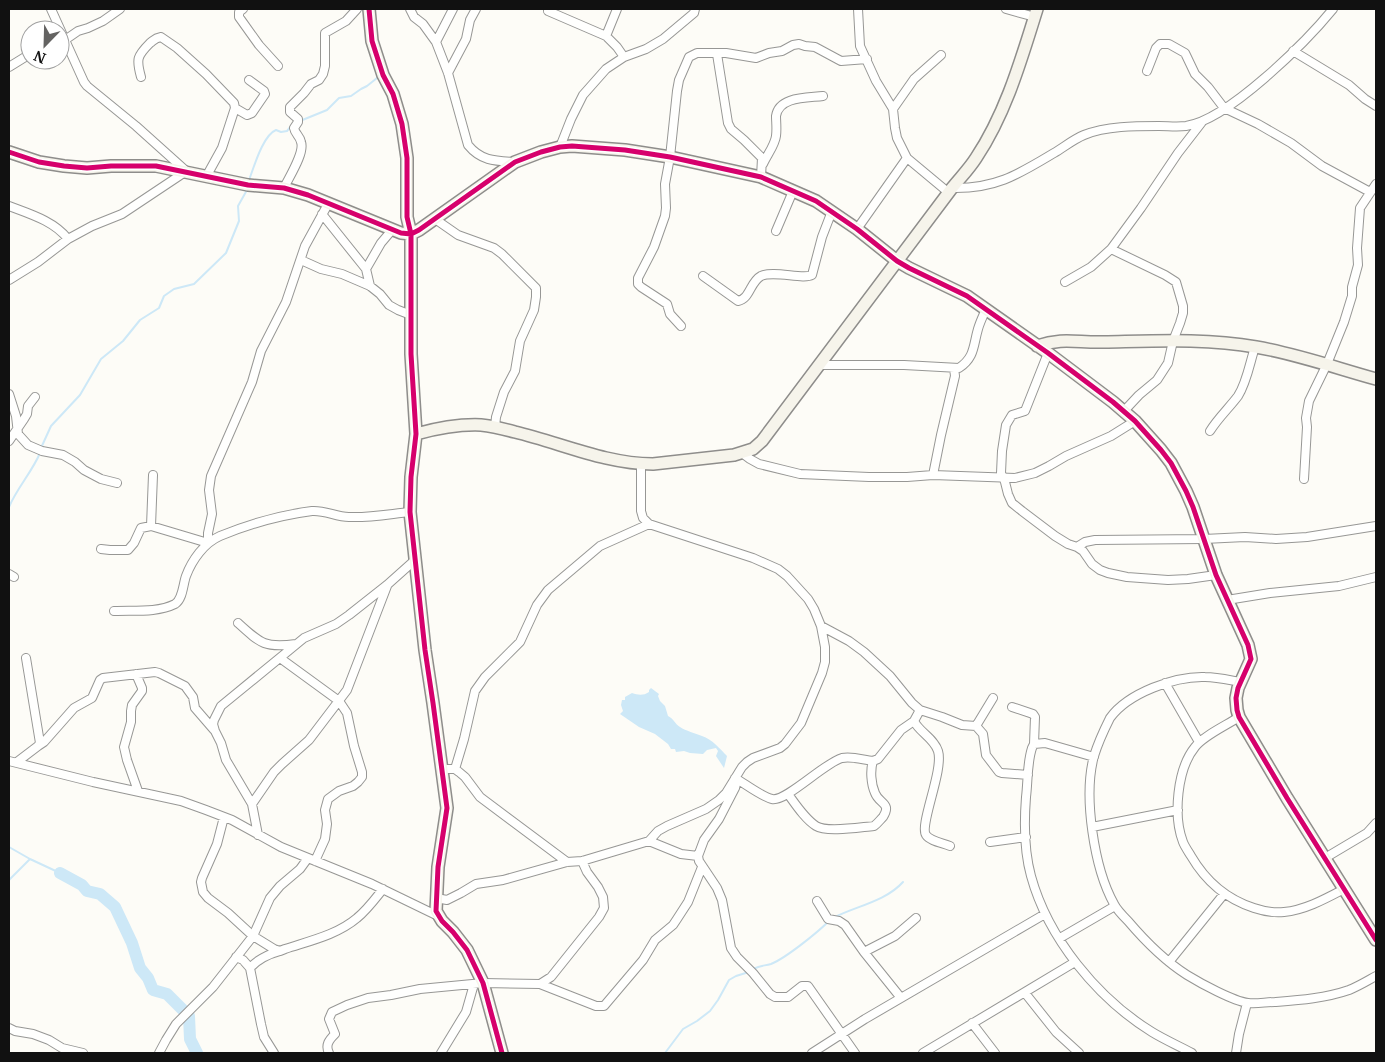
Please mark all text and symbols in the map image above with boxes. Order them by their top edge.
north arrow [20,20,70,70]
text: N [31,47,49,67]

